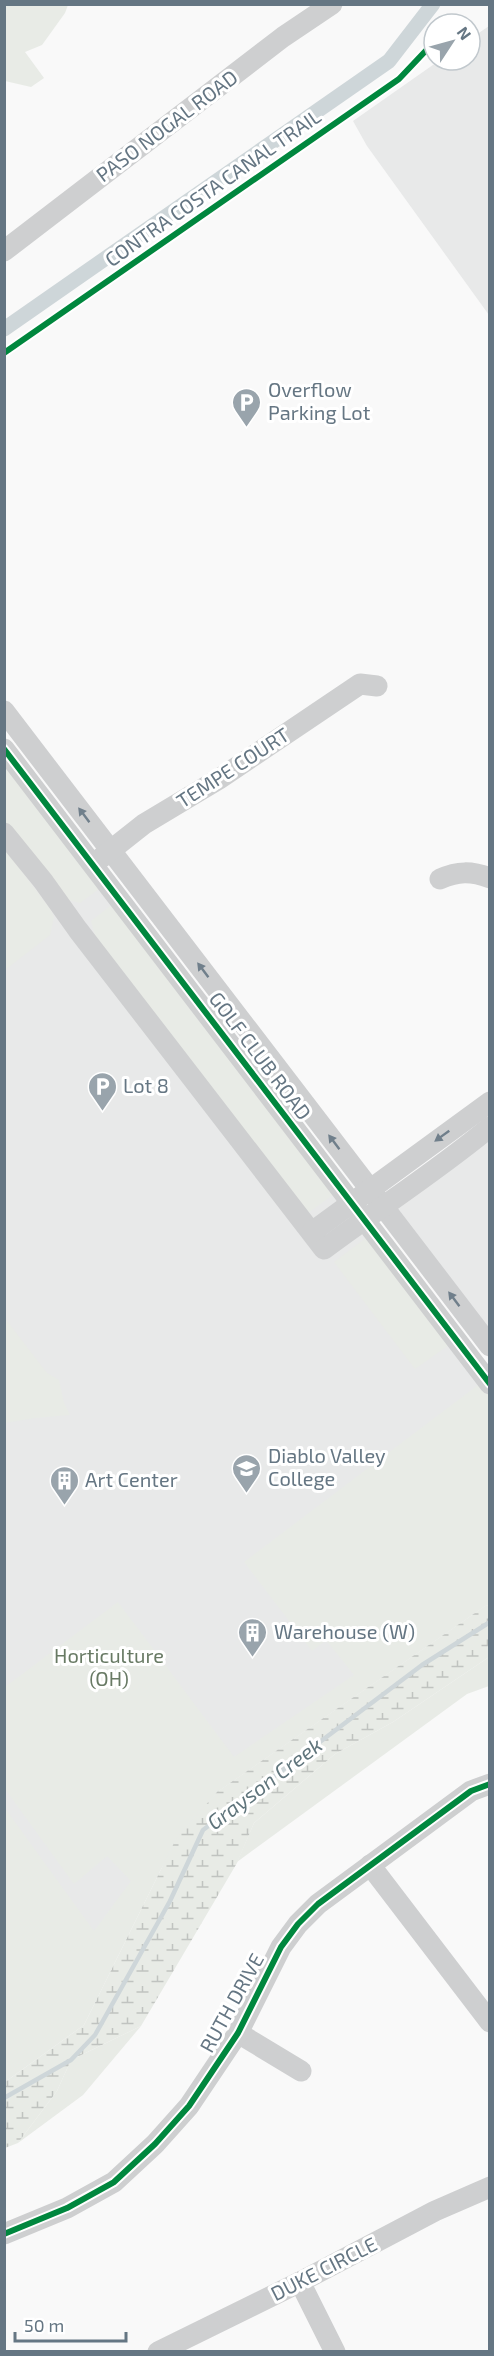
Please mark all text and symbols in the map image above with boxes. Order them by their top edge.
north arrow [422,12,482,72]
text: N [453,23,476,43]
street label: PASO NOGAL ROAD [91,64,242,186]
street label: CONTRA COSTA CANAL TRAIL [100,103,325,271]
place label: Overflow Parking Lot [268,377,371,424]
parking icon: Overflow Parking Lot [231,386,263,428]
street label: TEMPE COURT [172,722,294,812]
one-way arrow [79,808,91,823]
one-way arrow [197,963,209,978]
street label: GOLF CLUB ROAD [205,987,317,1124]
parking icon: Lot 8 [86,1070,118,1112]
place label: Lot 8 [123,1073,169,1097]
one-way arrow [435,1130,450,1142]
one-way arrow [328,1134,340,1150]
one-way arrow [448,1292,460,1308]
place label: Diablo Valley College [268,1443,386,1490]
school or university icon: Diablo Valley College [231,1452,263,1494]
building icon: Art Center [48,1464,80,1506]
place label: Art Center [85,1467,178,1491]
building icon: Warehouse (W) [237,1616,269,1658]
place label: Warehouse (W) [274,1619,415,1643]
park label: Horticulture (OH) [54,1643,164,1690]
water label: Grayson Creek [202,1731,327,1835]
street label: RUTH DRIVE [194,1949,268,2056]
street label: DUKE CIRCLE [266,2231,381,2305]
scale bar [15,2305,126,2343]
text: 50 m [24,2314,64,2336]

